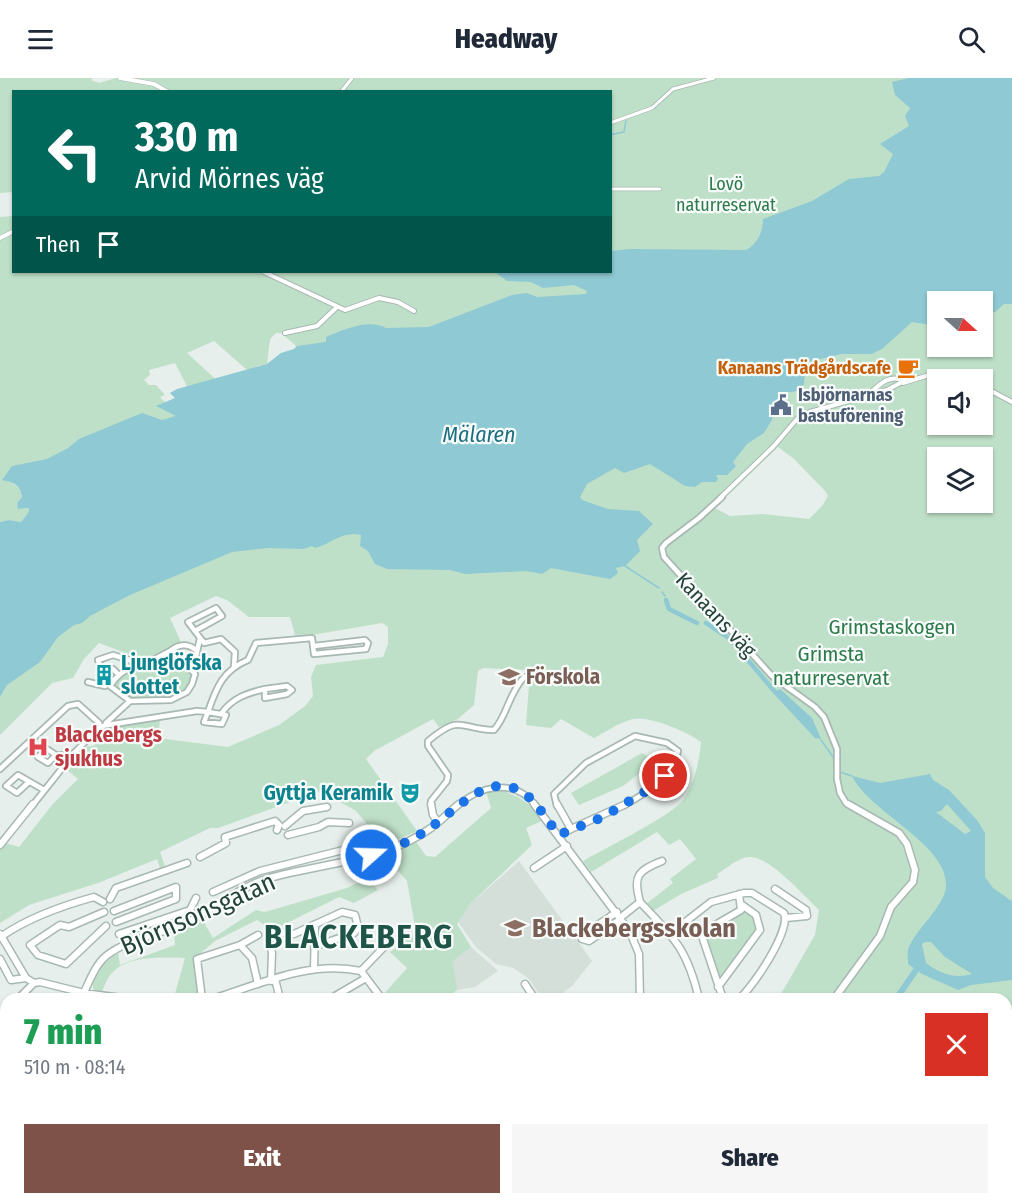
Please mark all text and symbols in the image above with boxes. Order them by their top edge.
icon: menu [24,23,57,56]
text: Headway [455,23,557,55]
icon: search [955,23,988,56]
text: 330 m [135,112,238,162]
icon: left [36,114,114,192]
text: Arvid Mörnes väg [135,163,324,195]
park label: Lovö naturreservat [676,173,776,216]
icon: arrive [92,228,125,261]
text: Then [36,231,80,258]
north arrow [927,291,993,357]
map controls [927,291,993,513]
cafe icon: Kanaans Trädgårdscafe [896,356,920,380]
place label: Kanaans Trädgårdscafe [718,357,891,379]
button: sound [927,369,993,435]
place label: Isbjörnarnas bastuförening [798,384,903,427]
public building icon: Isbjörnarnas bastuförening [769,393,793,417]
water label: Mälaren [443,421,515,448]
button: layers [927,447,993,513]
street label: Kanaans väg [670,567,762,663]
park label: Grimstaskogen [828,614,956,640]
park label: Grimsta naturreservat [773,641,889,691]
place label: Ljunglöfska slottet [121,650,222,700]
building icon: Ljunglöfska slottet [92,663,116,687]
place label: Förskola [526,664,600,690]
school or university icon: Förskola [497,665,521,689]
place label: Blackebergs sjukhus [55,722,162,772]
hospital icon: Blackebergs sjukhus [26,735,50,759]
pin [639,750,690,801]
icon: arrive [648,759,681,792]
place label: Gyttja Keramik [263,780,393,806]
theatre icon: Gyttja Keramik [398,781,422,805]
position arrow [339,823,403,887]
street label: Björnsonsgatan [116,866,280,962]
place label: Blackebergsskolan [532,913,736,944]
school or university icon: Blackebergsskolan [503,916,527,940]
district label: BLACKEBERG [264,917,454,957]
text: 7 min [24,1010,102,1054]
button: close [925,1013,988,1076]
text: 510 m · 08:14 [24,1055,125,1079]
button: Exit [24,1124,500,1193]
button: Share [512,1124,988,1193]

